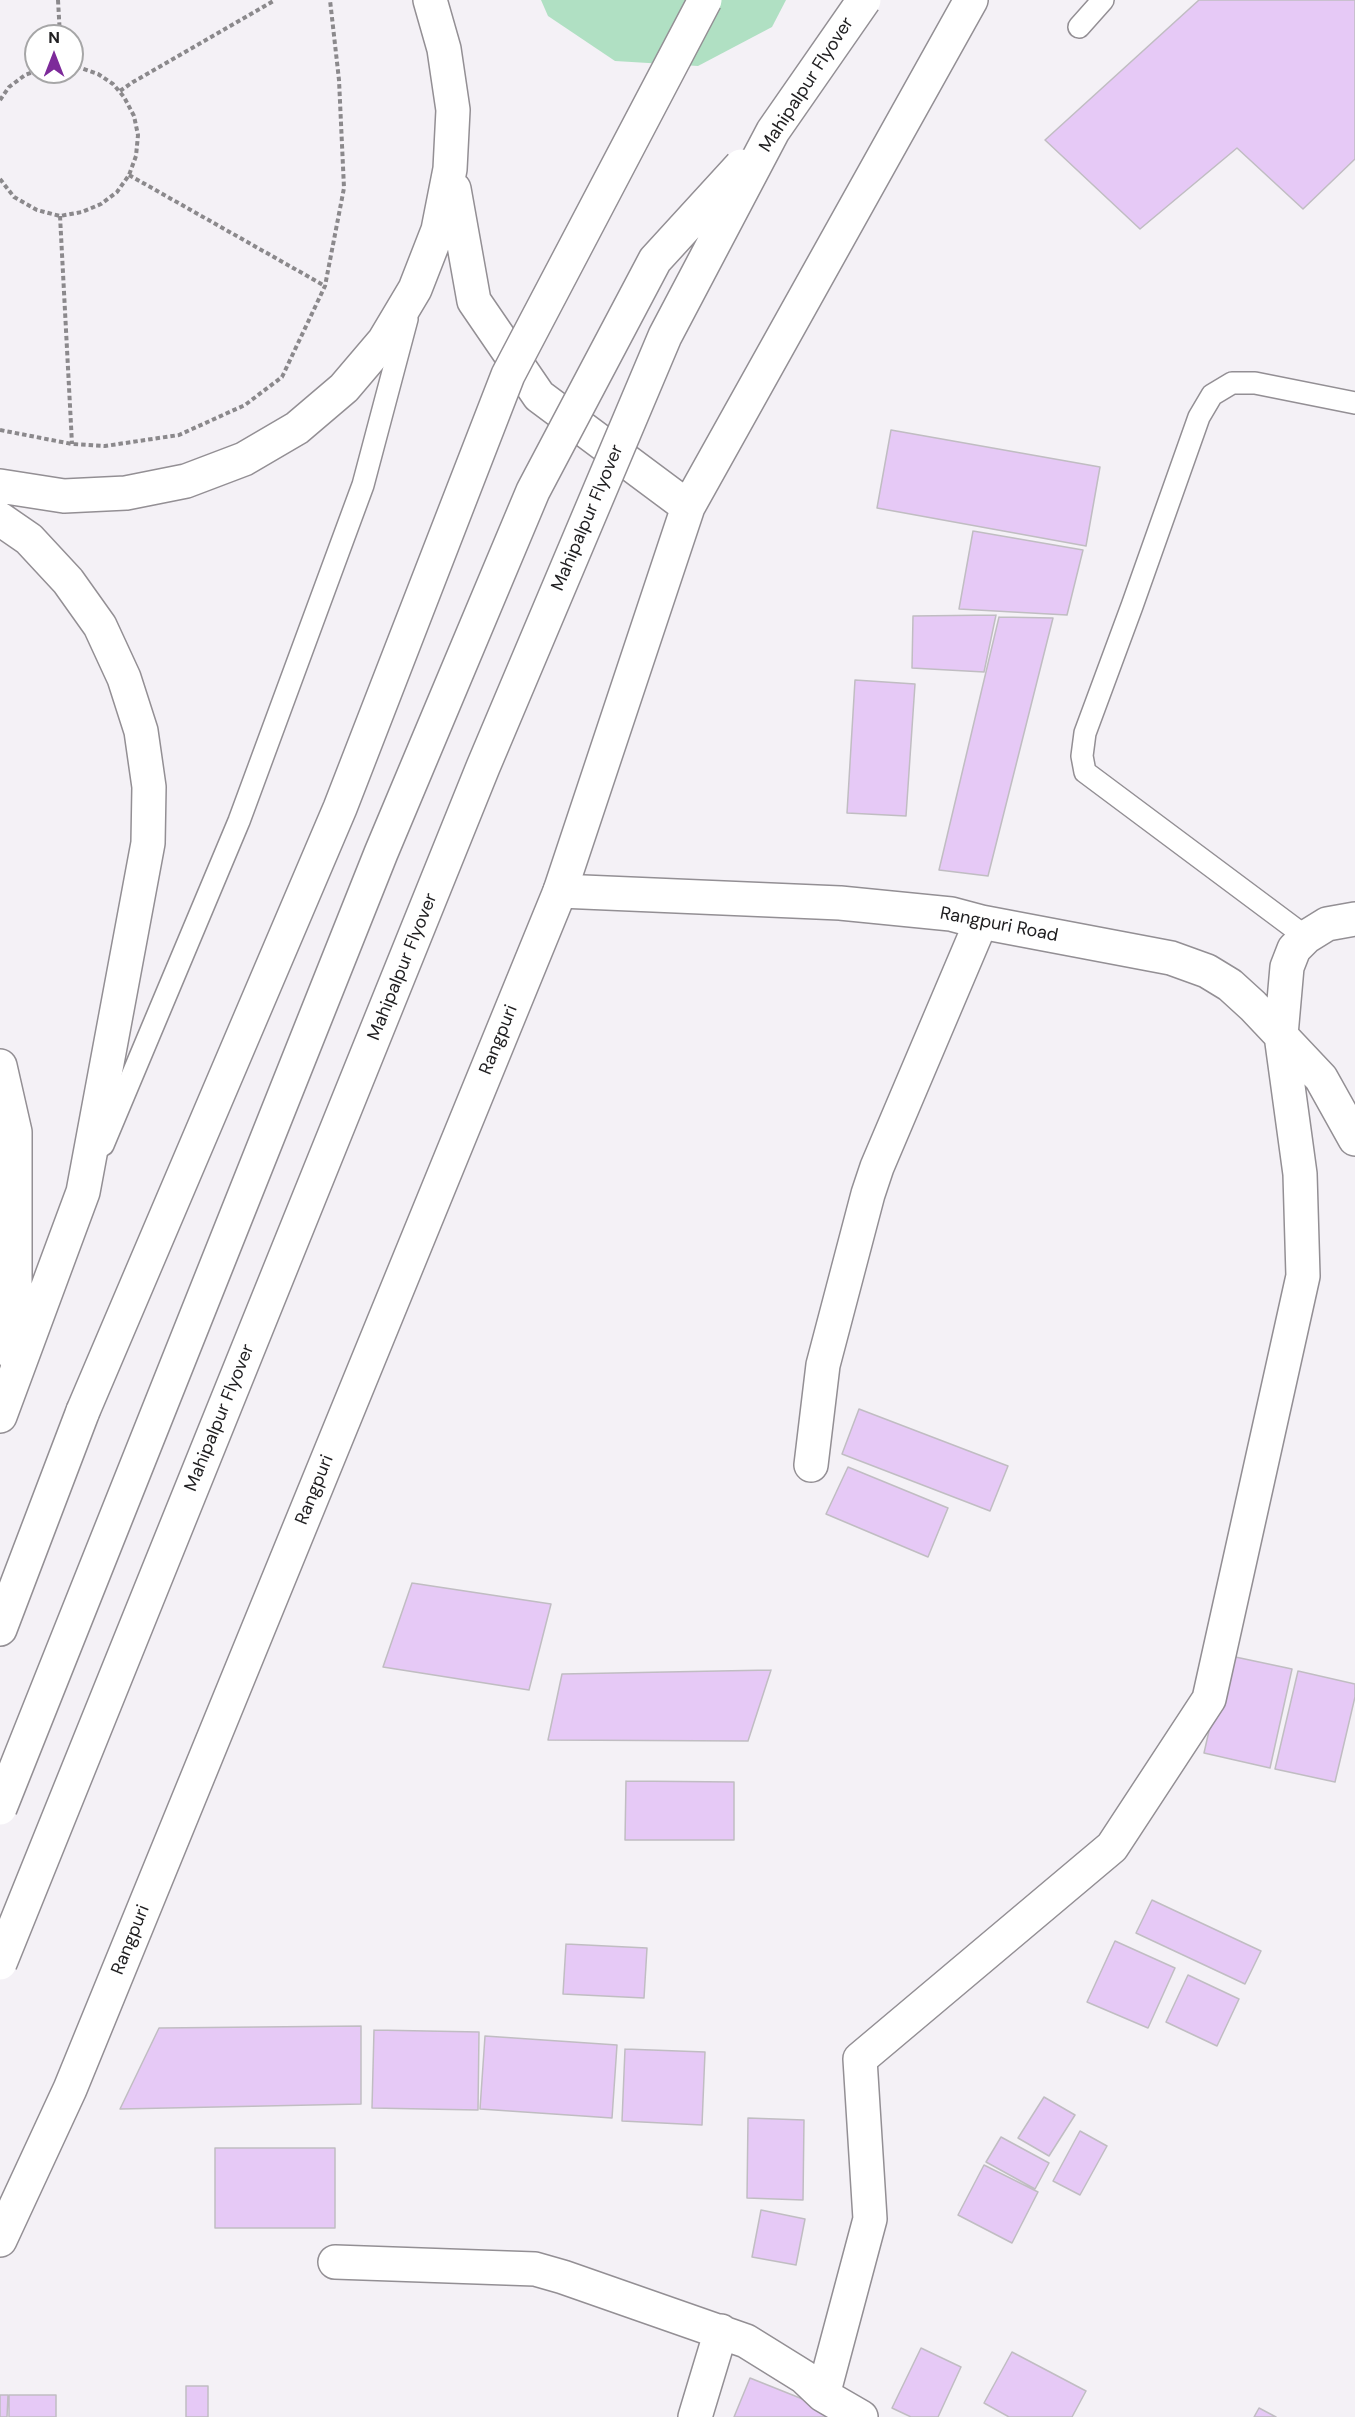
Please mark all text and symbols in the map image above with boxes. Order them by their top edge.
street label: Mahipalpur Flyover [755,13,859,157]
north arrow [24,24,84,84]
text: N [48,27,60,48]
street label: Mahipalpur Flyover [547,442,629,594]
street label: Mahipalpur Flyover [364,890,442,1044]
street label: Rangpuri Road [938,903,1060,947]
street label: Rangpuri [475,1002,523,1078]
street label: Mahipalpur Flyover [181,1341,259,1495]
street label: Rangpuri [291,1452,339,1528]
street label: Rangpuri [107,1902,155,1978]

